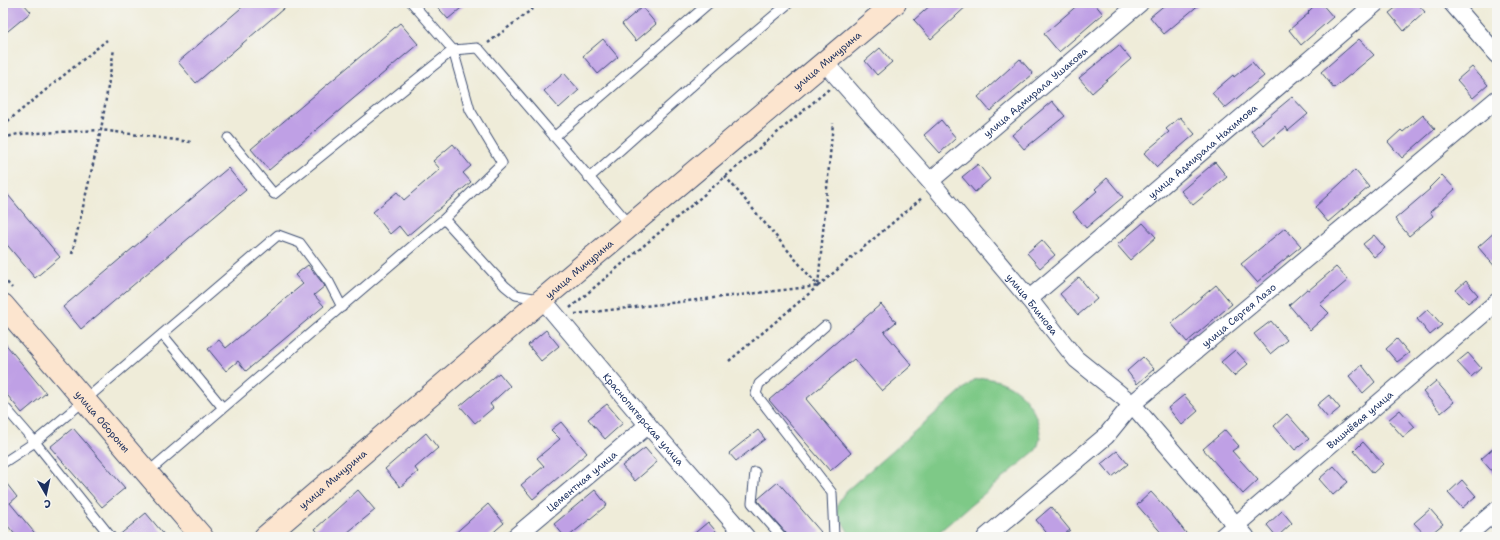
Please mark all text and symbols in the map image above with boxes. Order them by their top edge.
street label: улица Мичурина [790,27,864,93]
street label: улица Адмирала Ушакова [981,43,1091,140]
street label: улица Адмирала Нахимова [1145,100,1260,201]
street label: улица Мичурина [542,236,616,301]
street label: улица Блинова [1004,270,1062,338]
street label: улица Сергея Лазо [1199,280,1279,350]
street label: Краснопитерская улица [600,370,687,469]
street label: улица Обороны [72,387,133,455]
street label: Вишнёвая улица [1324,387,1396,451]
street label: улица Мичурина [296,446,370,512]
street label: Цементная улица [544,447,620,514]
north arrow [26,474,66,514]
text: С [43,495,52,511]

